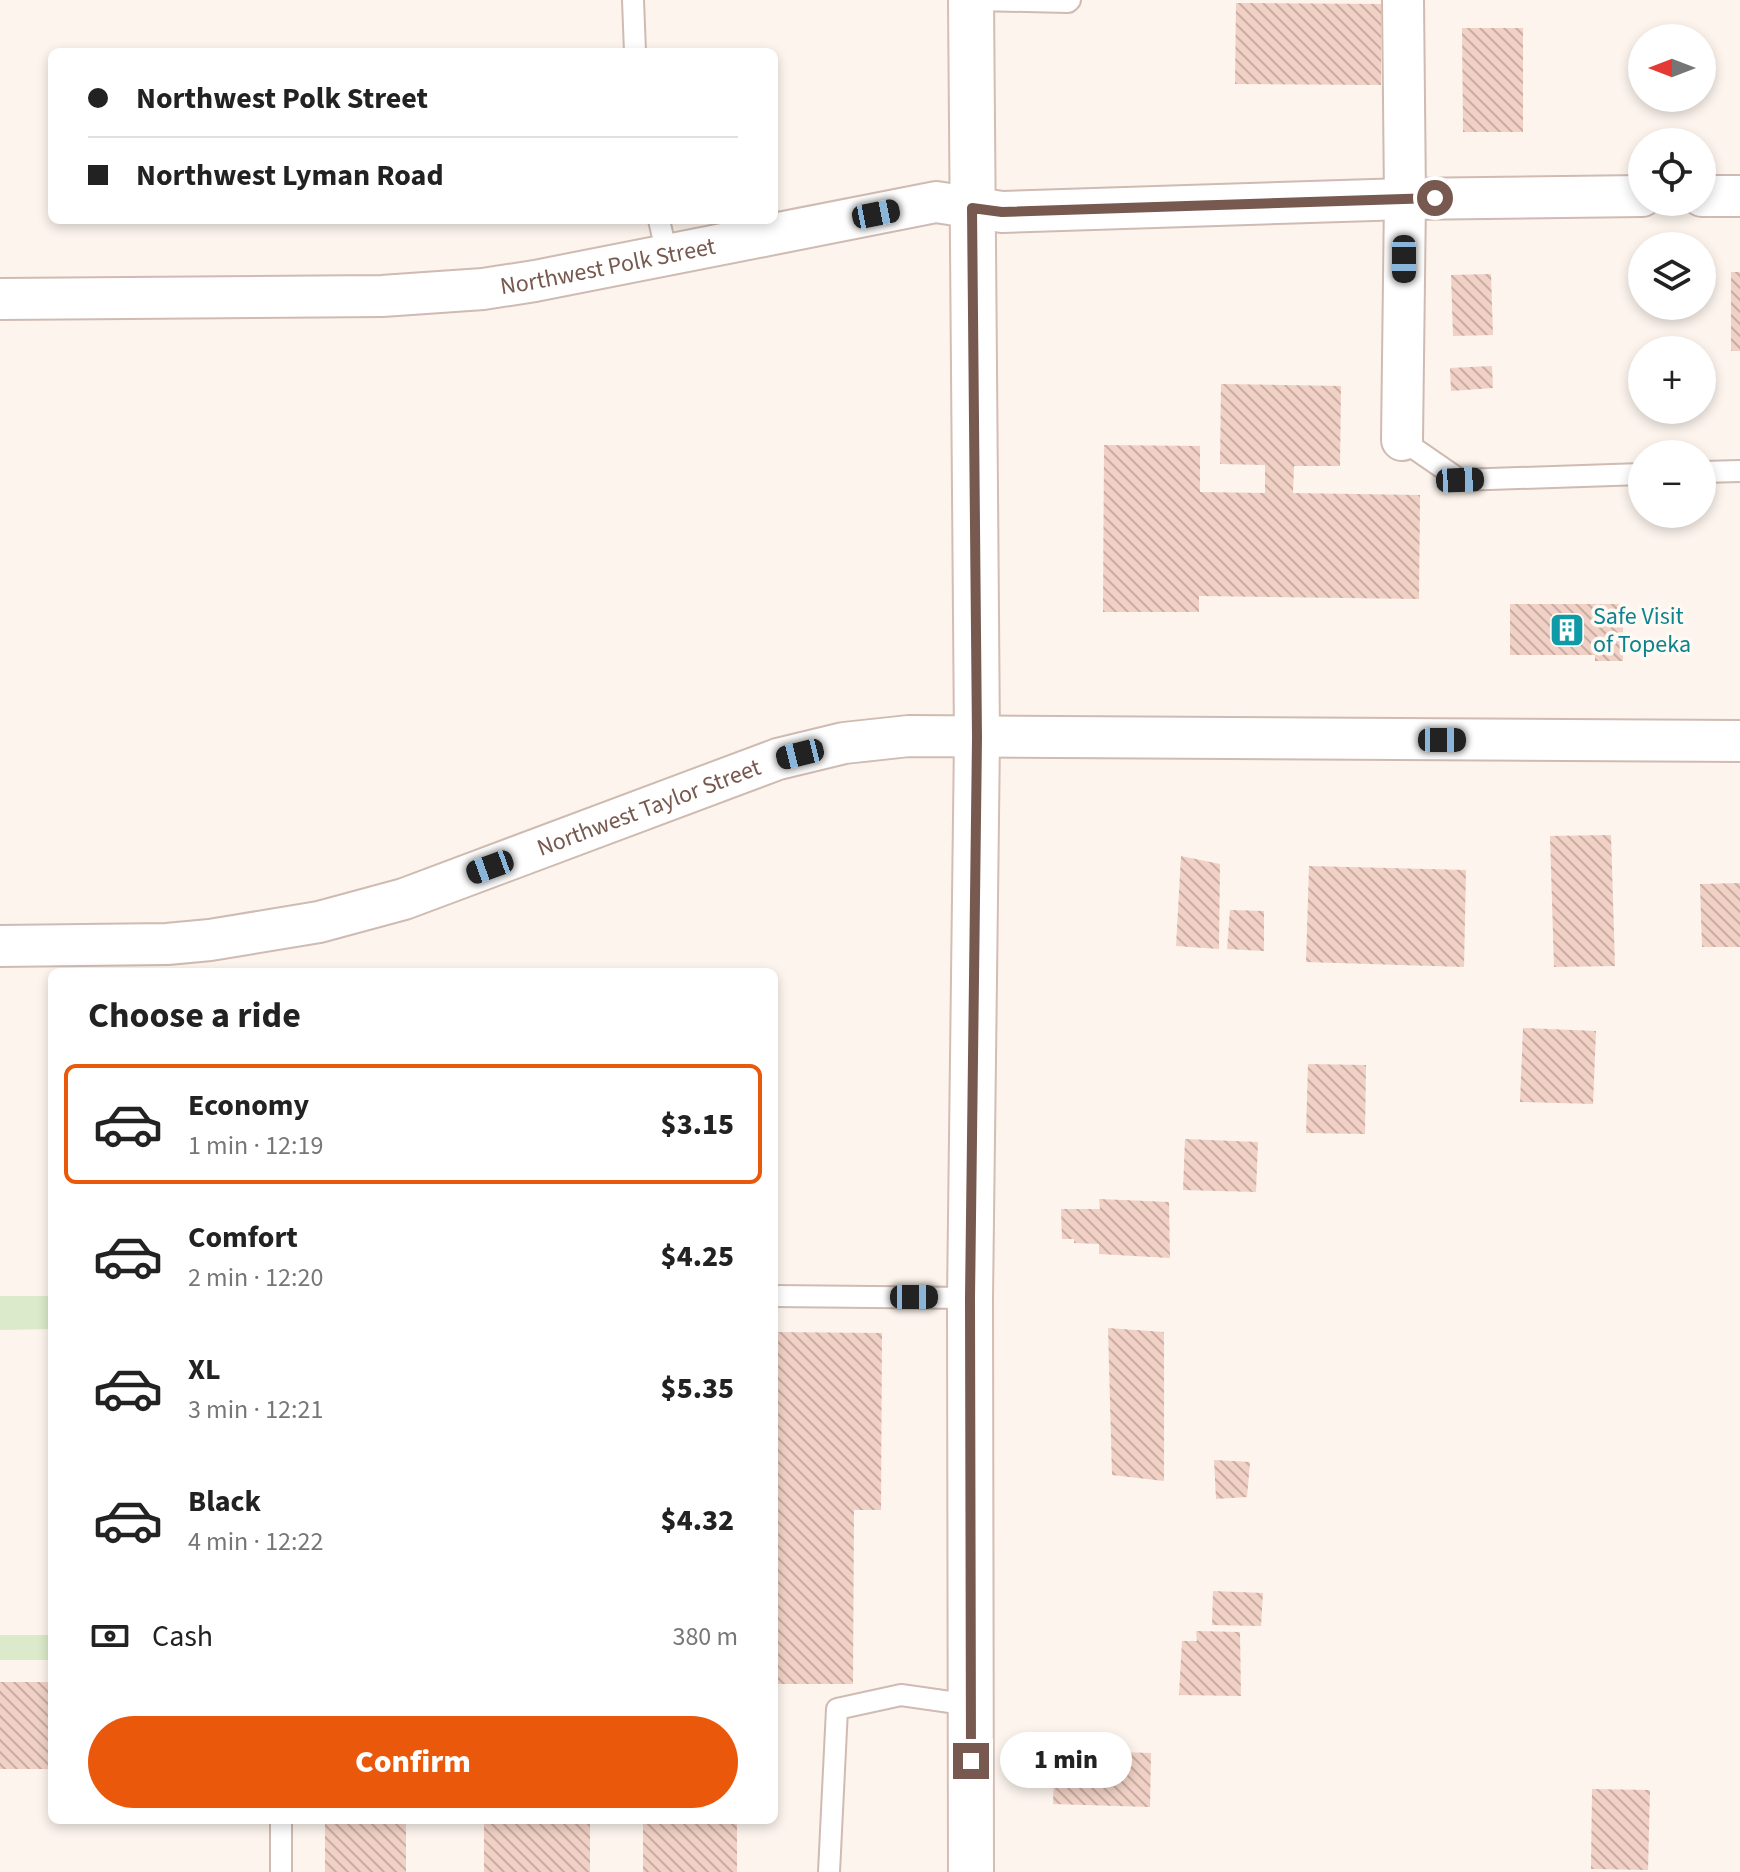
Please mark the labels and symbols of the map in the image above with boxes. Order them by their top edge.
north arrow [1628,24,1716,112]
route start [1417,180,1453,216]
car [850,198,902,230]
street label: Northwest Polk Street [498,229,718,304]
car [1392,235,1416,283]
car [1436,467,1484,493]
place label: Safe Visit of Topeka [1593,599,1691,662]
building icon: Safe Visit of Topeka [1548,611,1586,649]
car [1418,728,1466,752]
car [774,737,826,771]
street label: Northwest Taylor Street [532,750,766,866]
car [463,848,517,886]
car [890,1285,938,1309]
callout: 1 min [999,1733,1131,1789]
route end [953,1743,989,1779]

